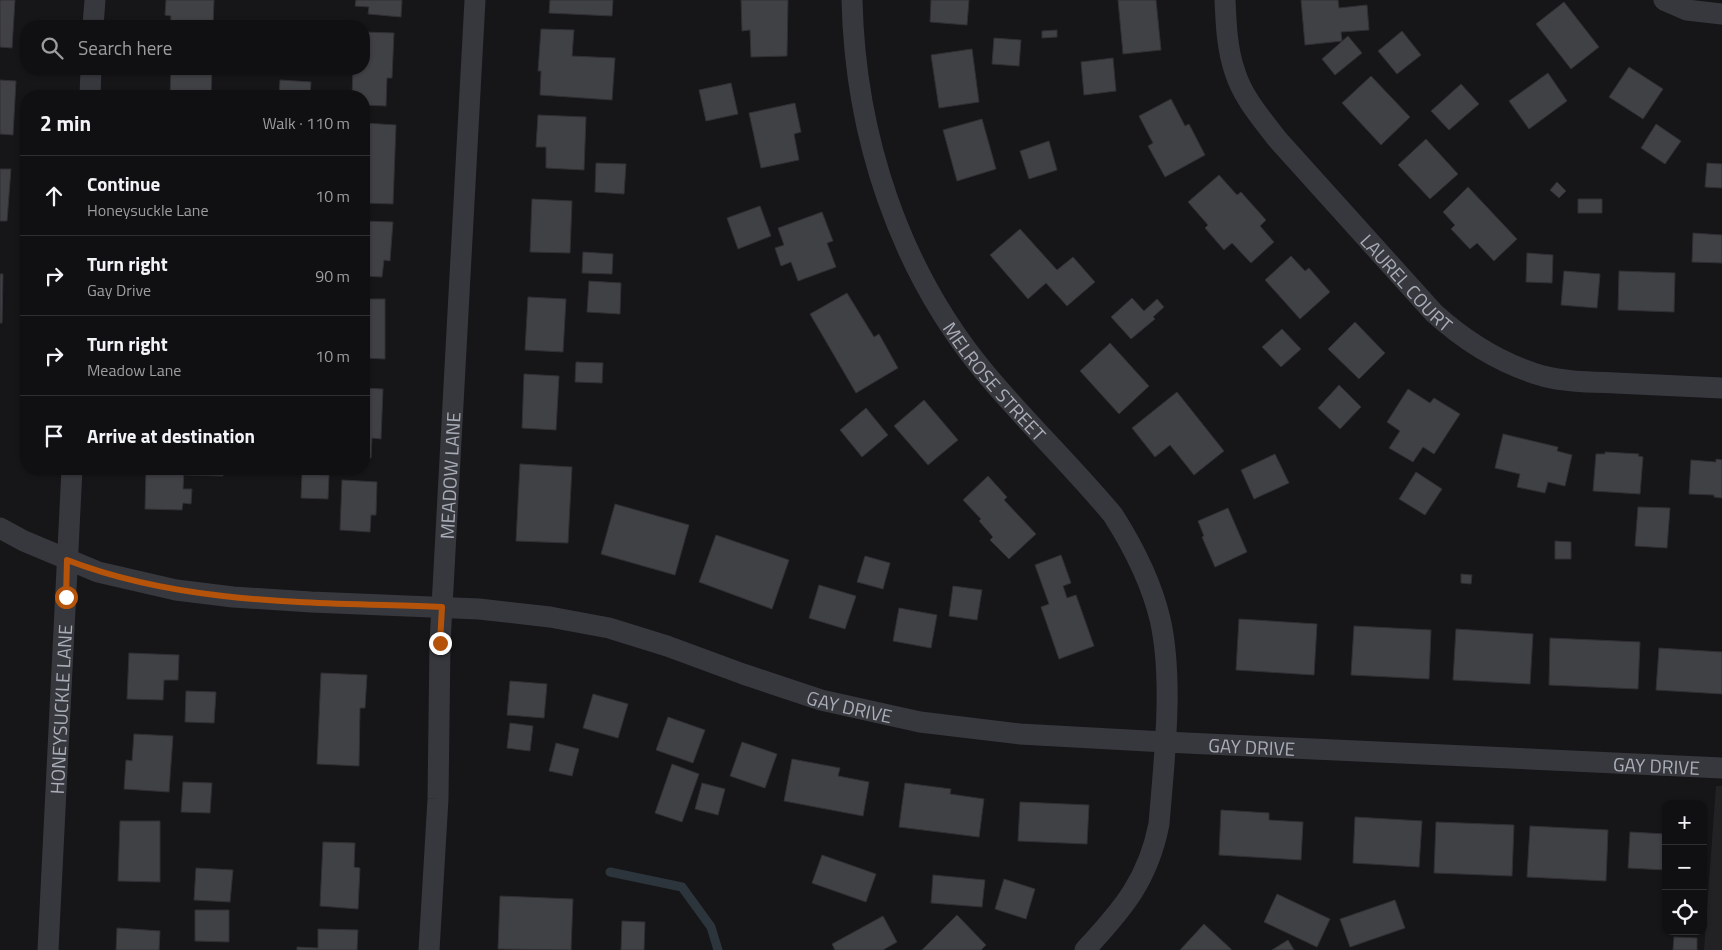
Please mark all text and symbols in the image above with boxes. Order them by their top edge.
search box [20,20,370,75]
text: Search here [78,33,172,62]
icon: search [38,34,66,62]
text: 2 min [40,107,91,139]
text: Walk · 110 m [262,111,350,135]
text: Continue [87,169,160,198]
icon: ahead [40,182,68,210]
text: 10 m [315,184,350,208]
text: Honeysuckle Lane [87,198,209,222]
street label: LAUREL COURT [1354,227,1460,338]
text: Turn right [87,249,168,278]
icon: right [40,262,68,290]
text: 90 m [315,264,350,288]
text: Gay Drive [87,278,151,302]
street label: MELROSE STREET [937,315,1053,447]
text: Turn right [87,329,168,358]
icon: right [40,342,68,370]
text: 10 m [315,344,350,368]
text: Meadow Lane [87,358,181,382]
street label: MEADOW LANE [431,411,467,540]
text: Arrive at destination [87,421,255,450]
icon: arrive [40,422,68,450]
route start [55,586,78,609]
street label: HONEYSUCKLE LANE [41,624,79,795]
route end [429,632,452,655]
street label: GAY DRIVE [803,682,895,730]
street label: GAY DRIVE [1208,730,1296,763]
street label: GAY DRIVE [1612,748,1700,781]
map controls [1662,800,1707,935]
button: + [1662,800,1707,845]
button: − [1662,845,1707,890]
button: locate [1662,890,1707,935]

